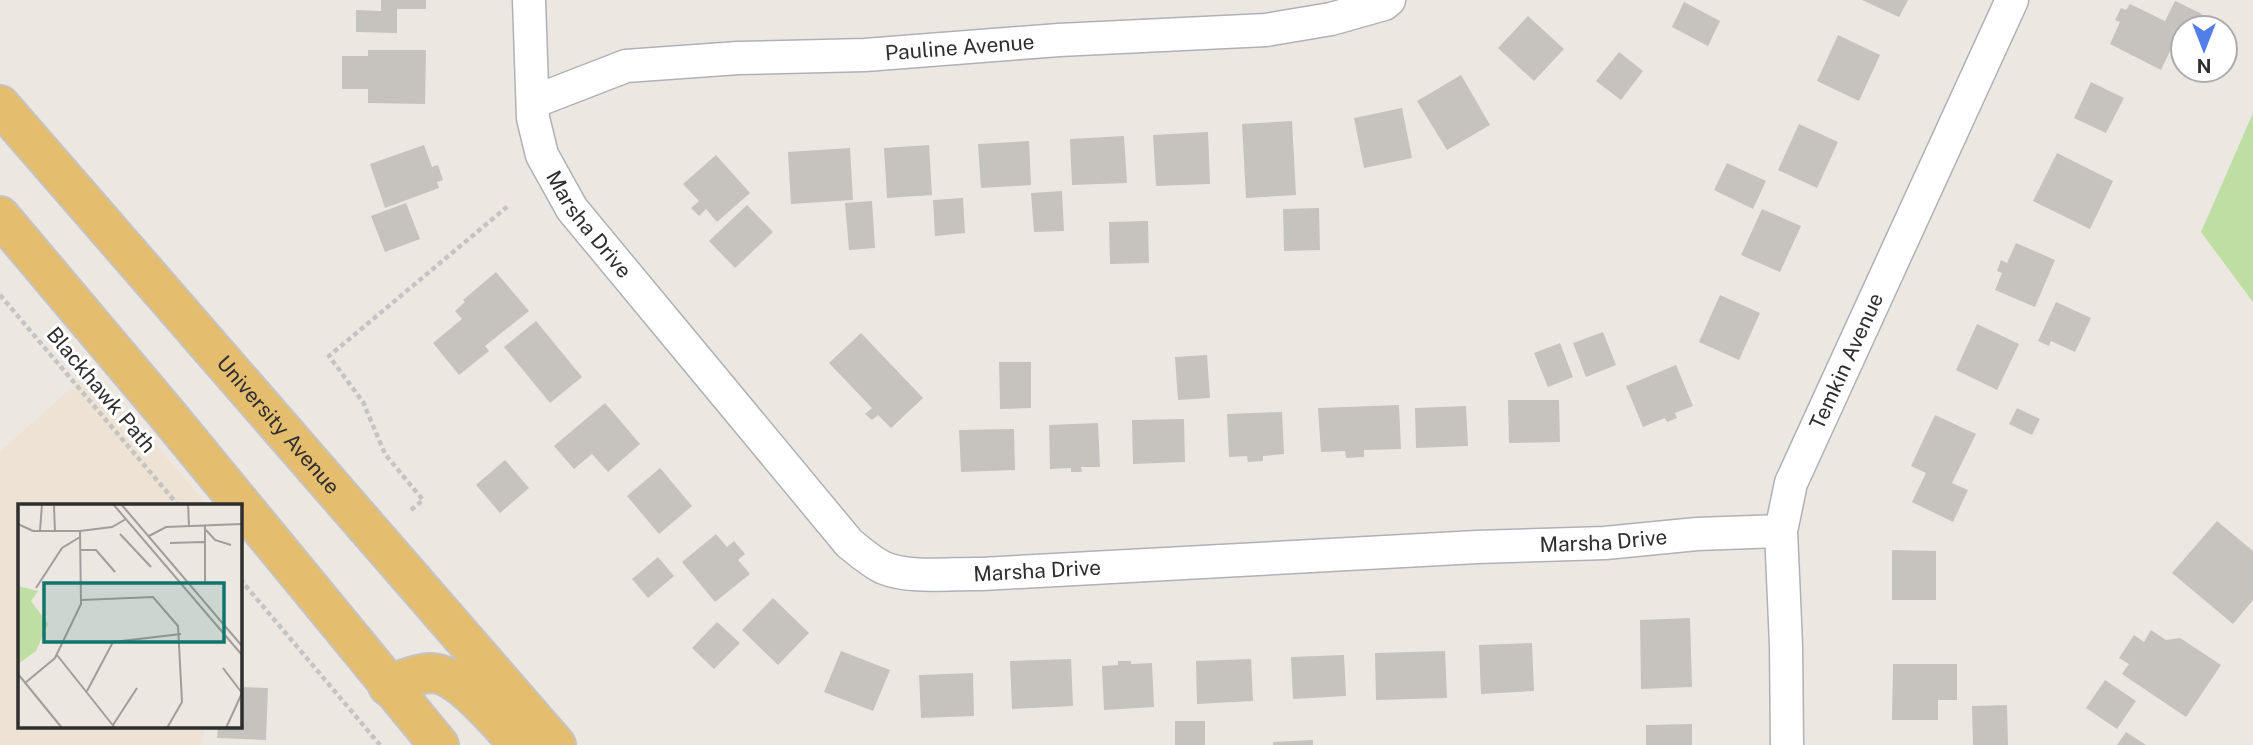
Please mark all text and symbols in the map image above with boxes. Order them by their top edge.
north arrow [2169,14,2239,84]
street label: Pauline Avenue [884,29,1035,65]
text: N [2197,55,2211,77]
street label: Marsha Drive [541,166,637,283]
street label: Temkin Avenue [1804,289,1888,433]
street label: Blackhawk Path [42,322,161,458]
street label: University Avenue [212,351,345,499]
inset map [18,504,242,728]
street label: Marsha Drive [1539,524,1668,557]
street label: Marsha Drive [973,555,1102,586]

